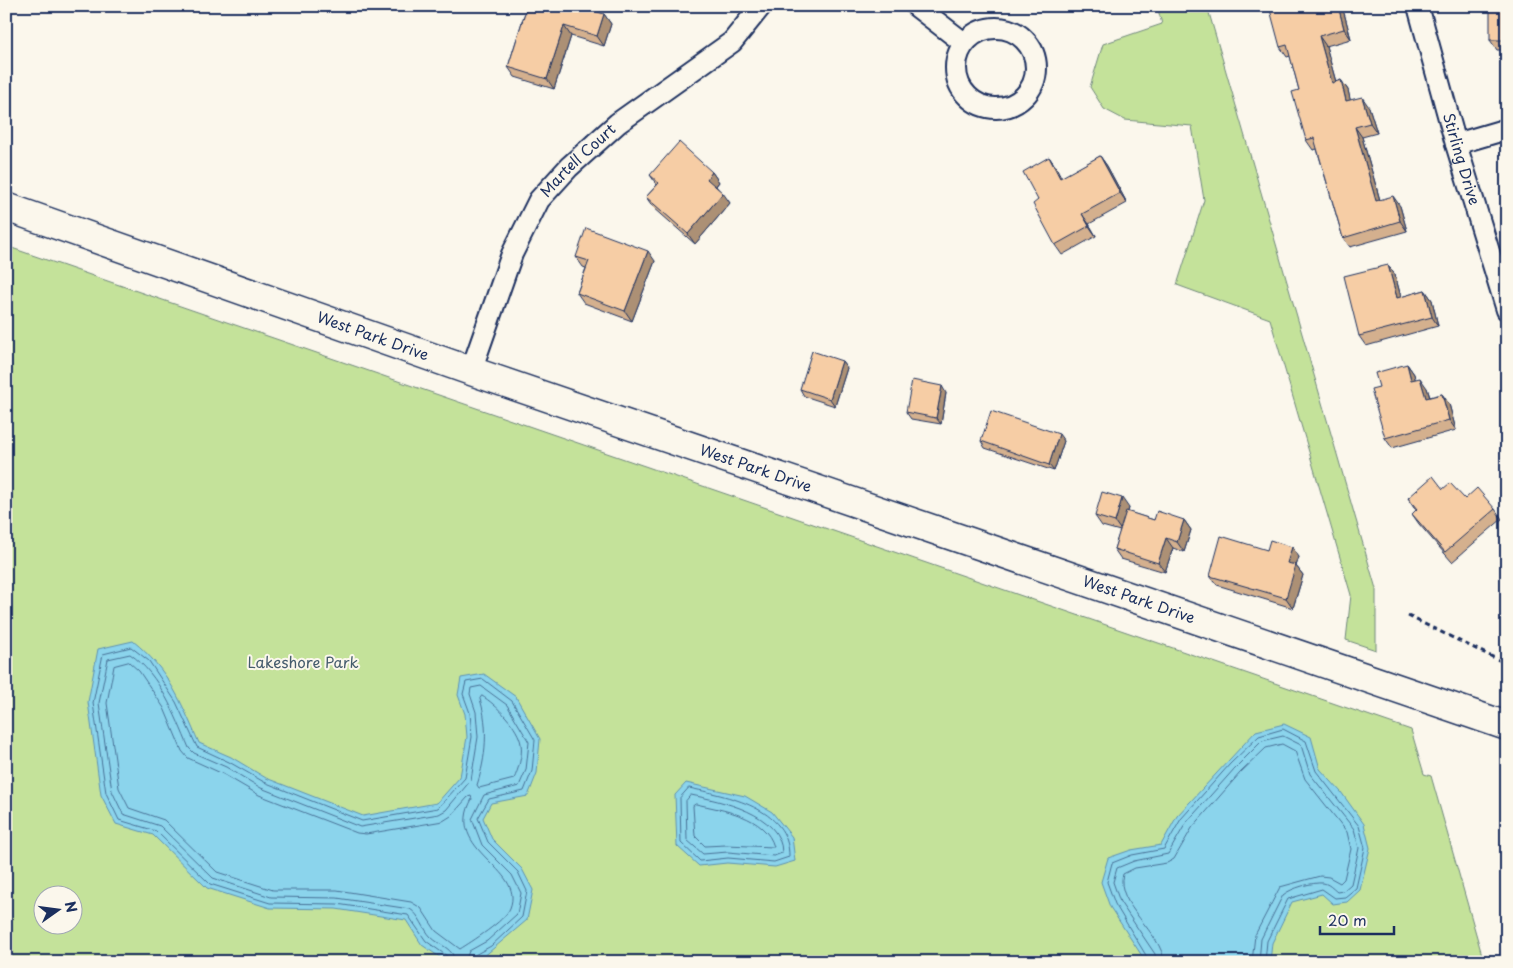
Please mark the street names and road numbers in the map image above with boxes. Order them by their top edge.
street label: Stirling Drive [1438,110,1487,208]
street label: Martell Court [534,117,620,202]
street label: West Park Drive [314,305,433,365]
street label: West Park Drive [697,437,815,497]
street label: West Park Drive [1080,568,1199,628]

